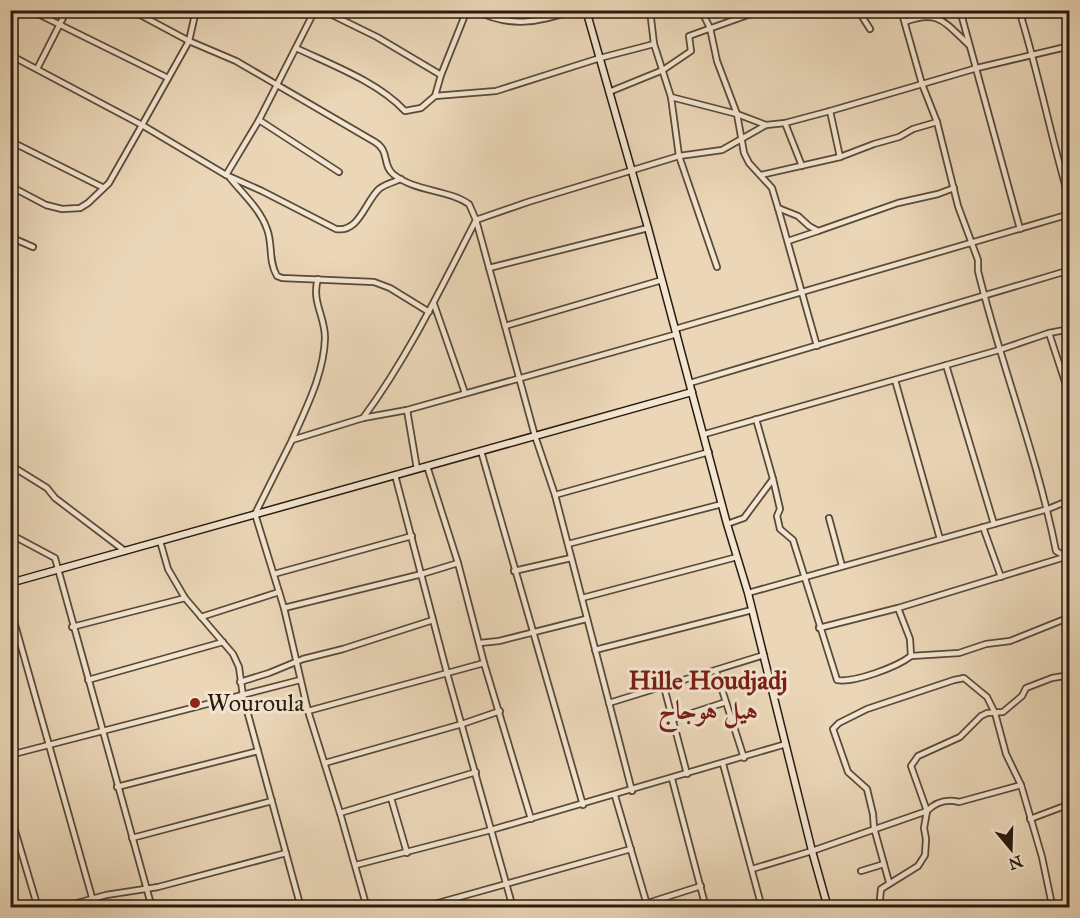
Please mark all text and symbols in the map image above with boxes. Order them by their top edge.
district label: Hille Houdjadj هيل هوجاج [628,664,788,733]
place label: Wouroula [207,688,305,718]
marker: Wouroula [188,696,202,710]
north arrow [981,819,1041,879]
text: N [1006,852,1025,874]

